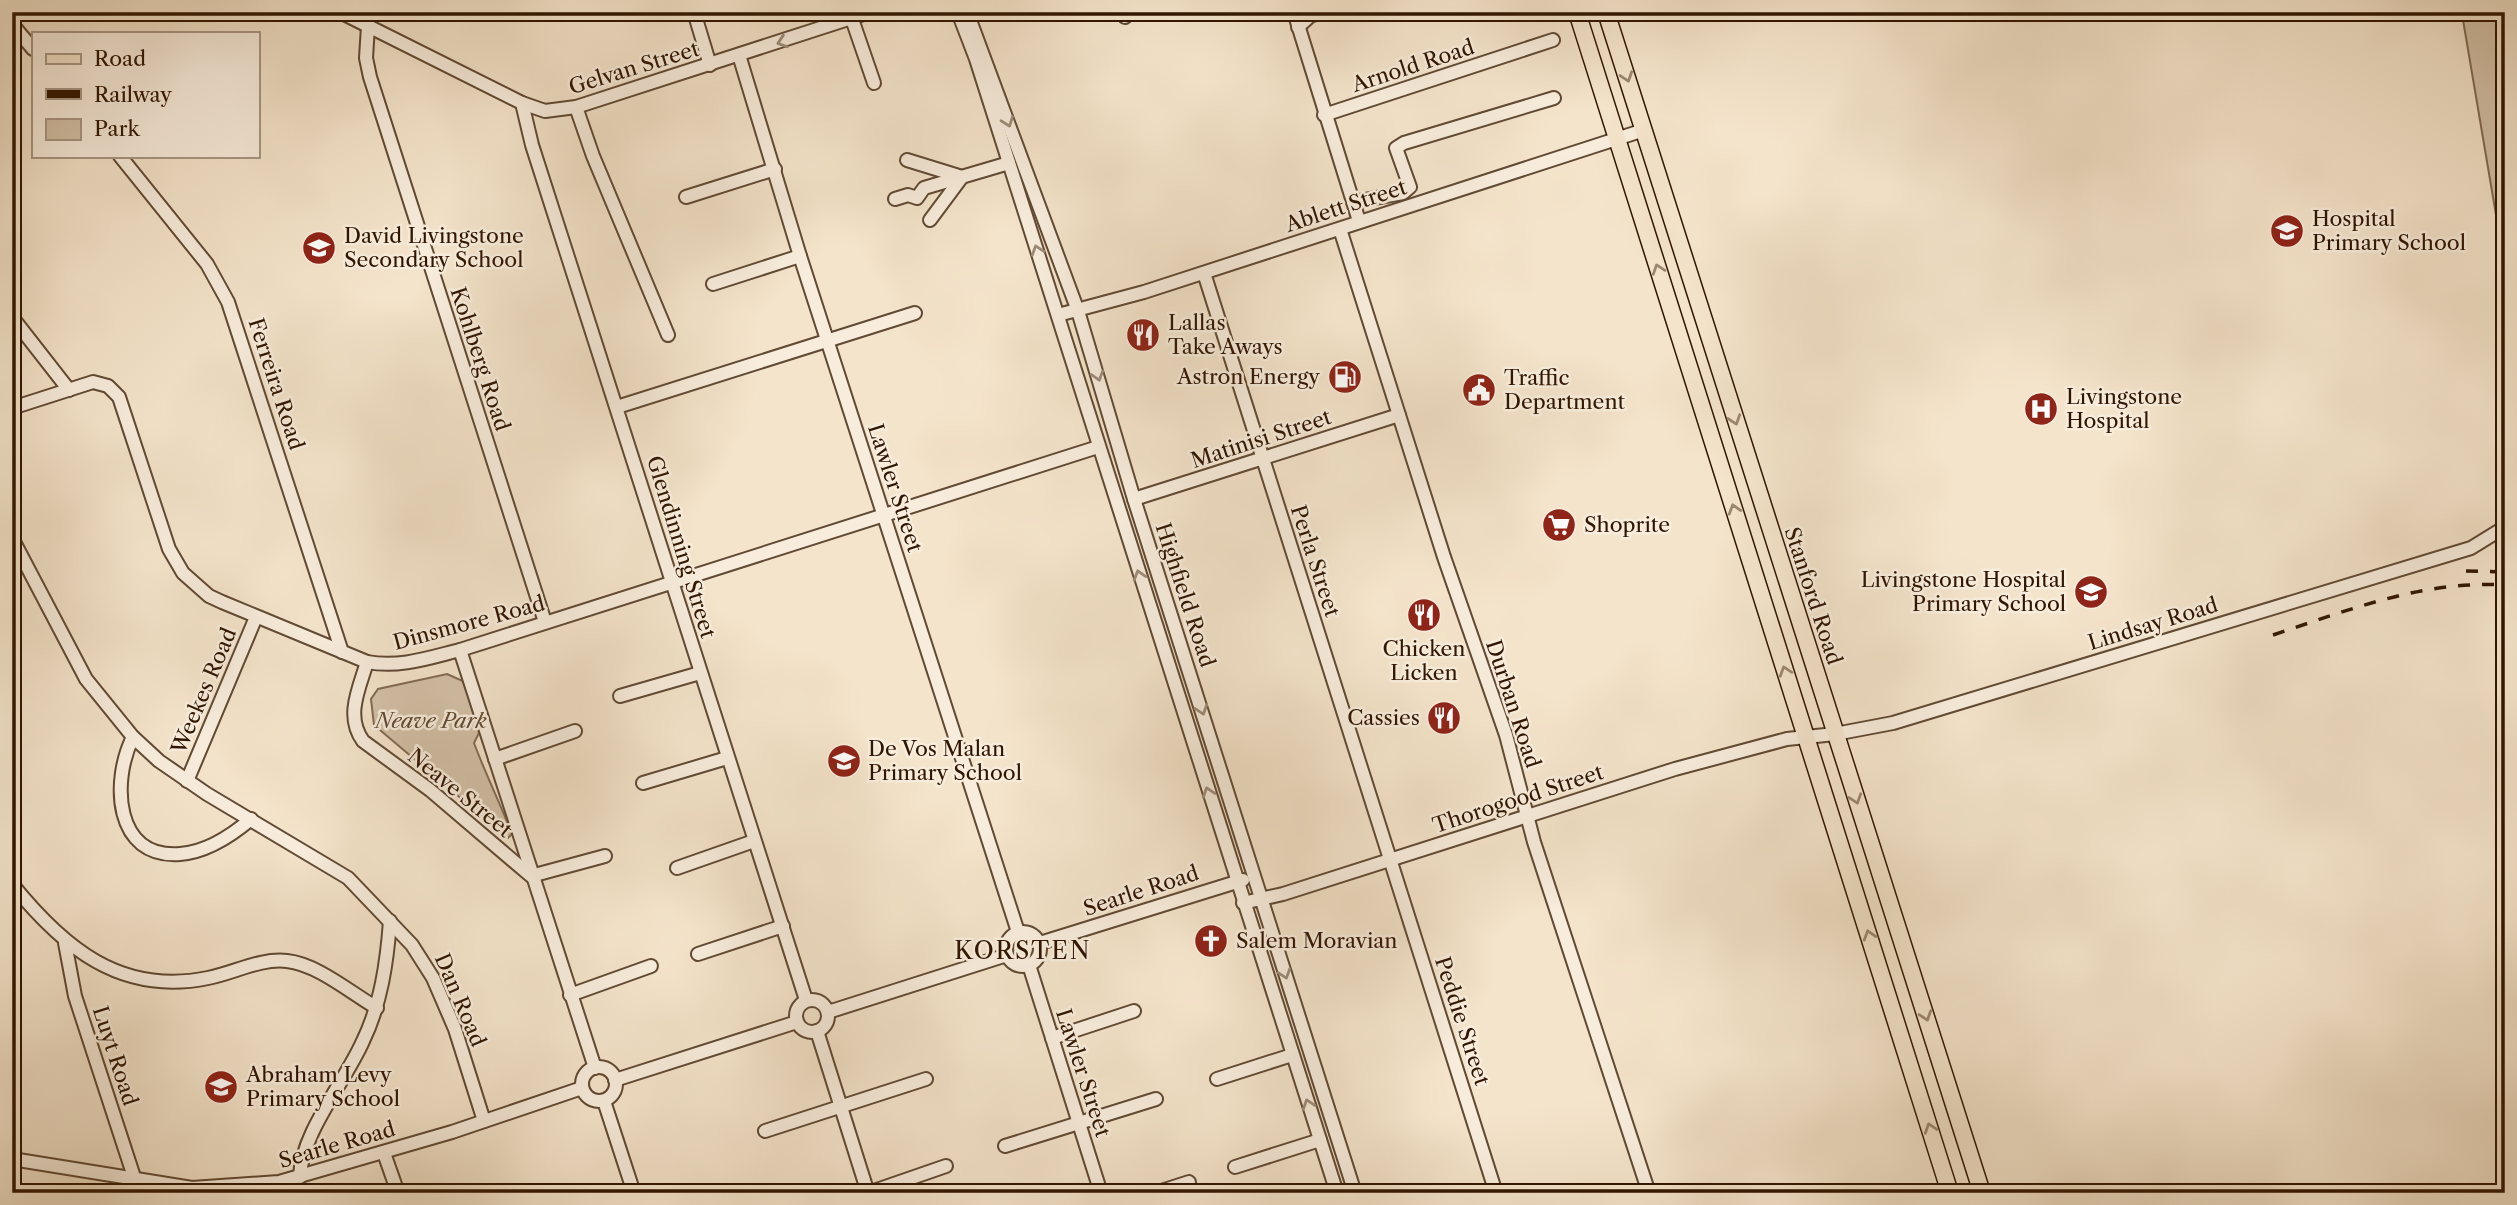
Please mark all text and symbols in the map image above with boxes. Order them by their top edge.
legend [32,32,259,158]
one-way arrow [776,33,788,48]
street label: Arnold Road [1348,34,1477,97]
street label: Gelvan Street [566,36,703,99]
text: Road [94,46,146,71]
one-way arrow [1619,71,1633,83]
text: Railway [94,82,172,107]
one-way arrow [1000,115,1014,127]
text: Park [94,116,140,141]
street label: Ablett Street [1281,174,1410,237]
place label: Hospital Primary School [2312,206,2466,255]
school or university icon: Hospital Primary School [2268,212,2306,250]
place label: David Livingstone Secondary School [344,223,524,272]
school or university icon: David Livingstone Secondary School [300,229,338,267]
one-way arrow [1031,244,1045,256]
one-way arrow [1651,264,1666,276]
street label: Kohlberg Road [445,284,516,434]
place label: Lallas Take Aways [1168,310,1283,359]
street label: Ferreira Road [243,315,310,453]
restaurant icon: Lallas Take Aways [1124,316,1162,354]
fuel station icon: Astron Energy [1326,358,1364,396]
place label: Astron Energy [1176,364,1320,389]
place label: Traffic Department [1504,365,1626,414]
one-way arrow [1089,370,1104,382]
public building icon: Traffic Department [1460,371,1498,409]
place label: Livingstone Hospital [2066,384,2182,433]
hospital icon: Livingstone Hospital [2022,390,2060,428]
street label: Matinisi Street [1187,404,1335,473]
one-way arrow [1727,413,1741,426]
street label: Lawler Street [863,421,928,556]
street label: Glendinning Street [642,453,721,642]
street label: Perla Street [1286,502,1345,620]
one-way arrow [1728,503,1742,516]
supermarket icon: Shoprite [1540,506,1578,544]
place label: Shoprite [1584,512,1670,537]
street label: Highfield Road [1150,520,1221,670]
street label: Stanford Road [1779,524,1848,668]
place label: Livingstone Hospital Primary School [1861,567,2066,616]
one-way arrow [1133,570,1147,582]
school or university icon: Livingstone Hospital Primary School [2072,573,2110,611]
street label: Dinsmore Road [390,590,548,655]
street label: Lindsay Road [2085,592,2221,655]
restaurant icon: Chicken Licken [1405,596,1443,634]
street label: Weekes Road [165,624,241,759]
place label: Chicken Licken [1383,636,1465,685]
street label: Durban Road [1481,637,1546,771]
one-way arrow [1779,666,1794,678]
restaurant icon: Cassies [1425,699,1463,737]
one-way arrow [1193,704,1208,716]
place label: Cassies [1347,705,1420,730]
park label: Neave Park [373,708,487,733]
place label: De Vos Malan Primary School [868,736,1022,785]
school or university icon: De Vos Malan Primary School [825,742,863,780]
street label: Neave Street [403,743,518,843]
street label: Thorogood Street [1429,759,1607,838]
one-way arrow [1202,787,1216,799]
one-way arrow [1848,793,1862,805]
street label: Searle Road [1080,860,1202,921]
church icon: Salem Moravian [1192,922,1230,960]
place label: Salem Moravian [1236,928,1398,953]
one-way arrow [1862,929,1877,941]
district label: KORSTEN [954,936,1092,965]
street label: Dan Road [430,949,491,1050]
street label: Peddie Street [1430,953,1495,1089]
one-way arrow [1277,967,1292,979]
street label: Luyt Road [88,1003,143,1109]
street label: Lawler Street [1051,1006,1116,1141]
one-way arrow [1917,1010,1932,1022]
place label: Abraham Levy Primary School [245,1062,400,1111]
school or university icon: Abraham Levy Primary School [202,1068,240,1106]
one-way arrow [1302,1099,1317,1111]
street label: Searle Road [276,1116,398,1173]
one-way arrow [1923,1122,1938,1134]

